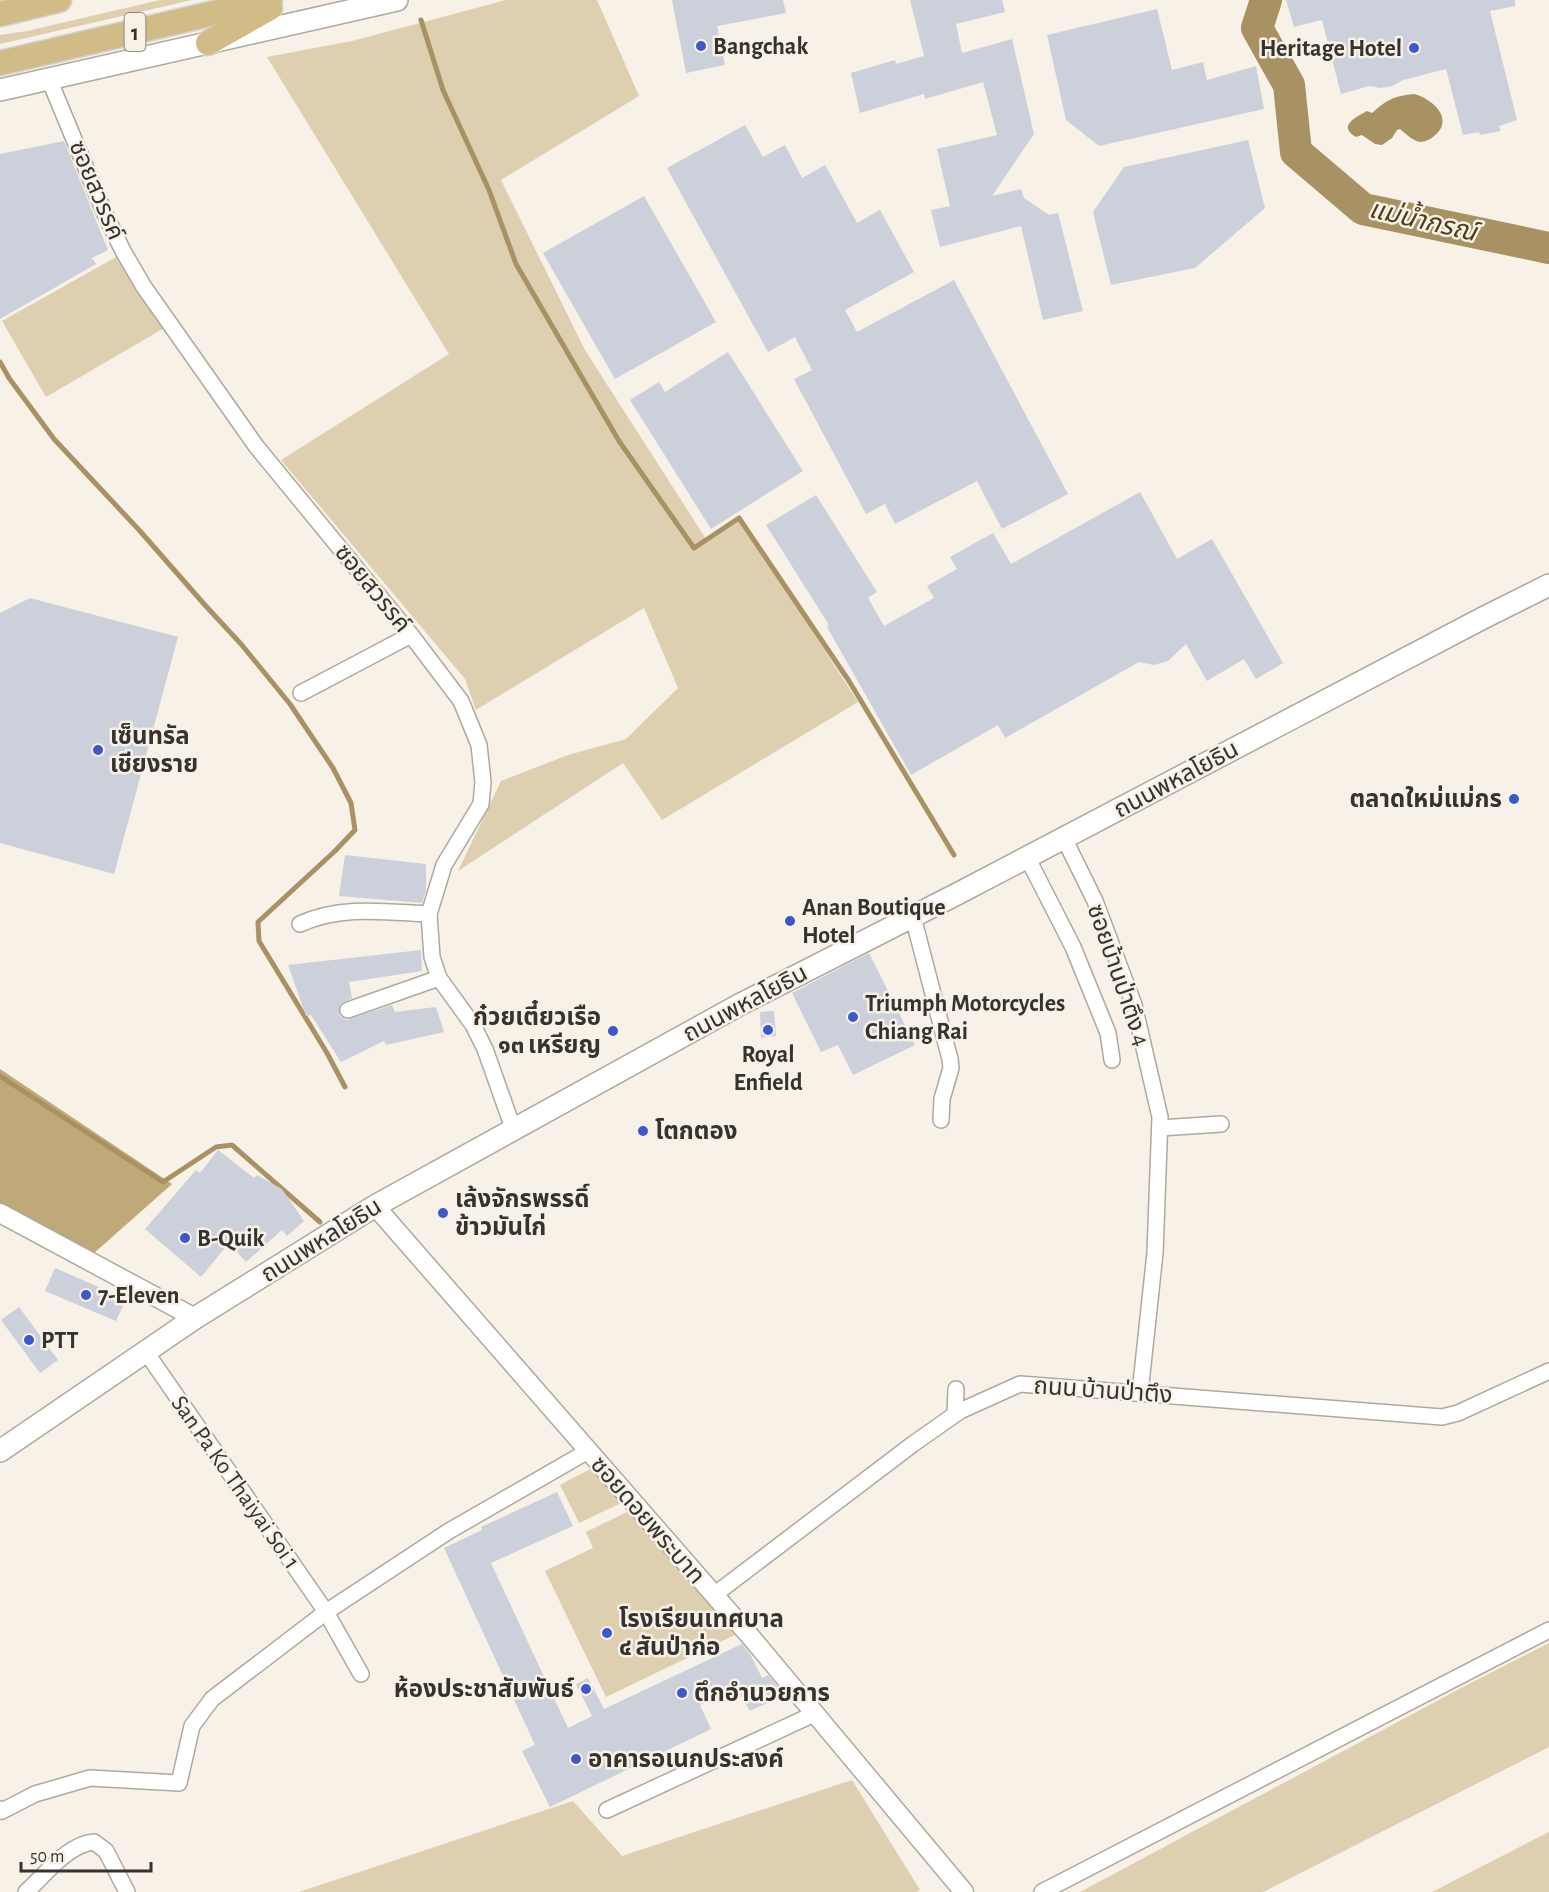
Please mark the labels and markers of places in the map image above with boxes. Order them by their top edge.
place label: Bangchak [713,35,808,59]
place label: Heritage Hotel [1260,37,1402,61]
marker: Bangchak [694,39,708,53]
marker: Heritage Hotel [1407,41,1421,55]
place label: เซ็นทรัล เชียงราย [110,723,198,777]
marker: เซ็นทรัล เชียงราย [91,743,105,757]
place label: ตลาดใหม่แม่กร [1349,785,1502,812]
marker: ตลาดใหม่แม่กร [1507,792,1521,806]
place label: Anan Boutique Hotel [802,896,946,948]
marker: Anan Boutique Hotel [783,914,797,928]
place label: Triumph Motorcycles Chiang Rai [865,992,1065,1044]
place label: ก๋วยเตี๋ยวเรือ ๑๓ เหรียญ [473,1000,601,1058]
marker: Triumph Motorcycles Chiang Rai [846,1010,860,1024]
marker: Royal Enfield [761,1023,775,1037]
marker: ก๋วยเตี๋ยวเรือ ๑๓ เหรียญ [606,1024,620,1038]
place label: Royal Enfield [734,1043,803,1095]
place label: โตกตอง [655,1118,737,1144]
marker: โตกตอง [636,1124,650,1138]
place label: เล้งจักรพรรดิ์ ข้าวมันไก่ [455,1183,590,1240]
marker: เล้งจักรพรรดิ์ ข้าวมันไก่ [436,1206,450,1220]
place label: B-Quik [197,1227,265,1251]
marker: B-Quik [178,1231,192,1245]
place label: 7-Eleven [98,1284,179,1308]
marker: 7-Eleven [79,1288,93,1302]
place label: PTT [41,1329,79,1353]
marker: PTT [22,1333,36,1347]
place label: โรงเรียนเทศบาล ๔ สันป่าก่อ [619,1606,784,1660]
marker: โรงเรียนเทศบาล ๔ สันป่าก่อ [600,1626,614,1640]
place label: ห้องประชาสัมพันธ์ [394,1675,574,1702]
place label: ตึกอำนวยการ [694,1679,830,1706]
marker: ห้องประชาสัมพันธ์ [579,1682,593,1696]
marker: ตึกอำนวยการ [675,1686,689,1700]
place label: อาคารอเนกประสงค์ [588,1747,784,1772]
marker: อาคารอเนกประสงค์ [569,1752,583,1766]

